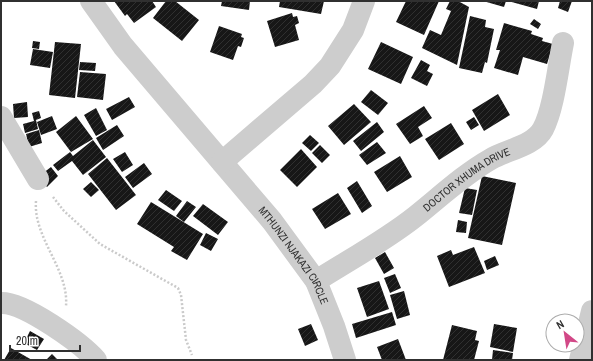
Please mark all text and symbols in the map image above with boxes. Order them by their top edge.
street label: DOCTOR XHUMA DRIVE [420,144,512,214]
street label: MTHUNZI NJAKAZI CIRCLE [256,204,332,306]
north arrow [545,313,585,353]
text: N [554,317,566,332]
scale bar [10,327,80,353]
text: 20 m [16,333,38,349]

